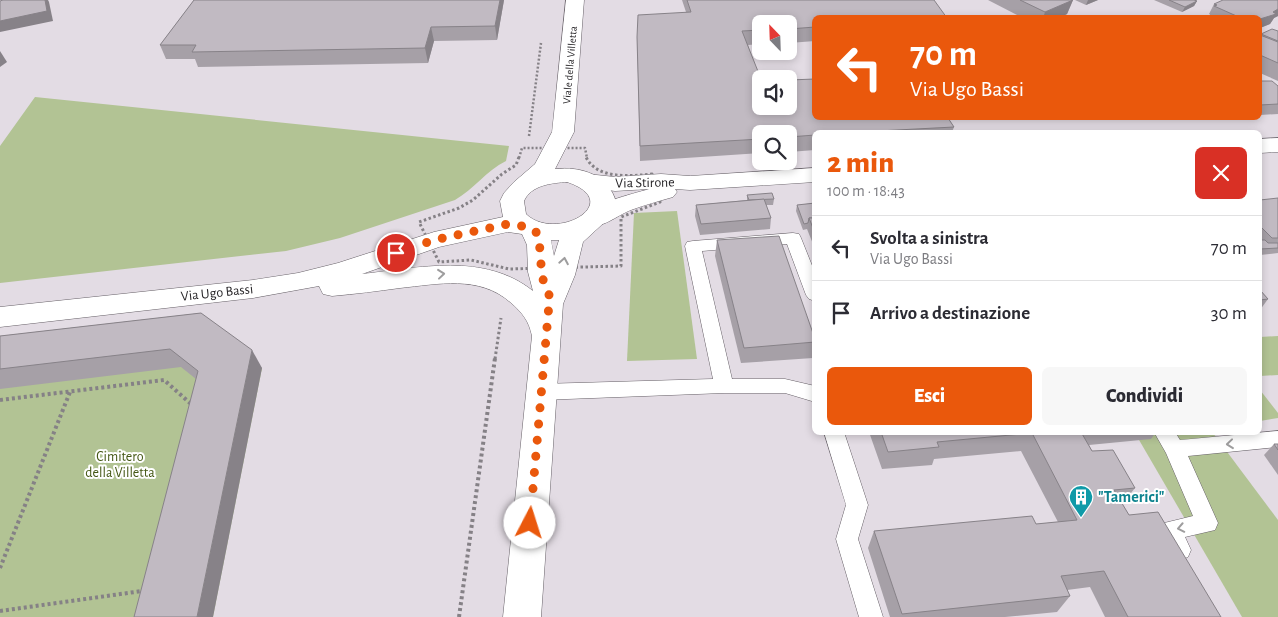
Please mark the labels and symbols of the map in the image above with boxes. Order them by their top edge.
north arrow [752,15,798,60]
street label: Viale della Villetta [561,26,579,104]
street label: Via Stirone [615,175,675,191]
pin [375,232,417,274]
one-way arrow [559,257,569,265]
one-way arrow [437,269,445,280]
street label: Via Ugo Bassi [180,282,254,304]
one-way arrow [1225,438,1233,449]
park label: Cimitero della Villetta [85,450,155,480]
building icon: "Tamerici" [1068,484,1094,518]
place label: "Tamerici" [1098,489,1165,505]
position arrow [503,496,555,548]
one-way arrow [1177,523,1186,533]

